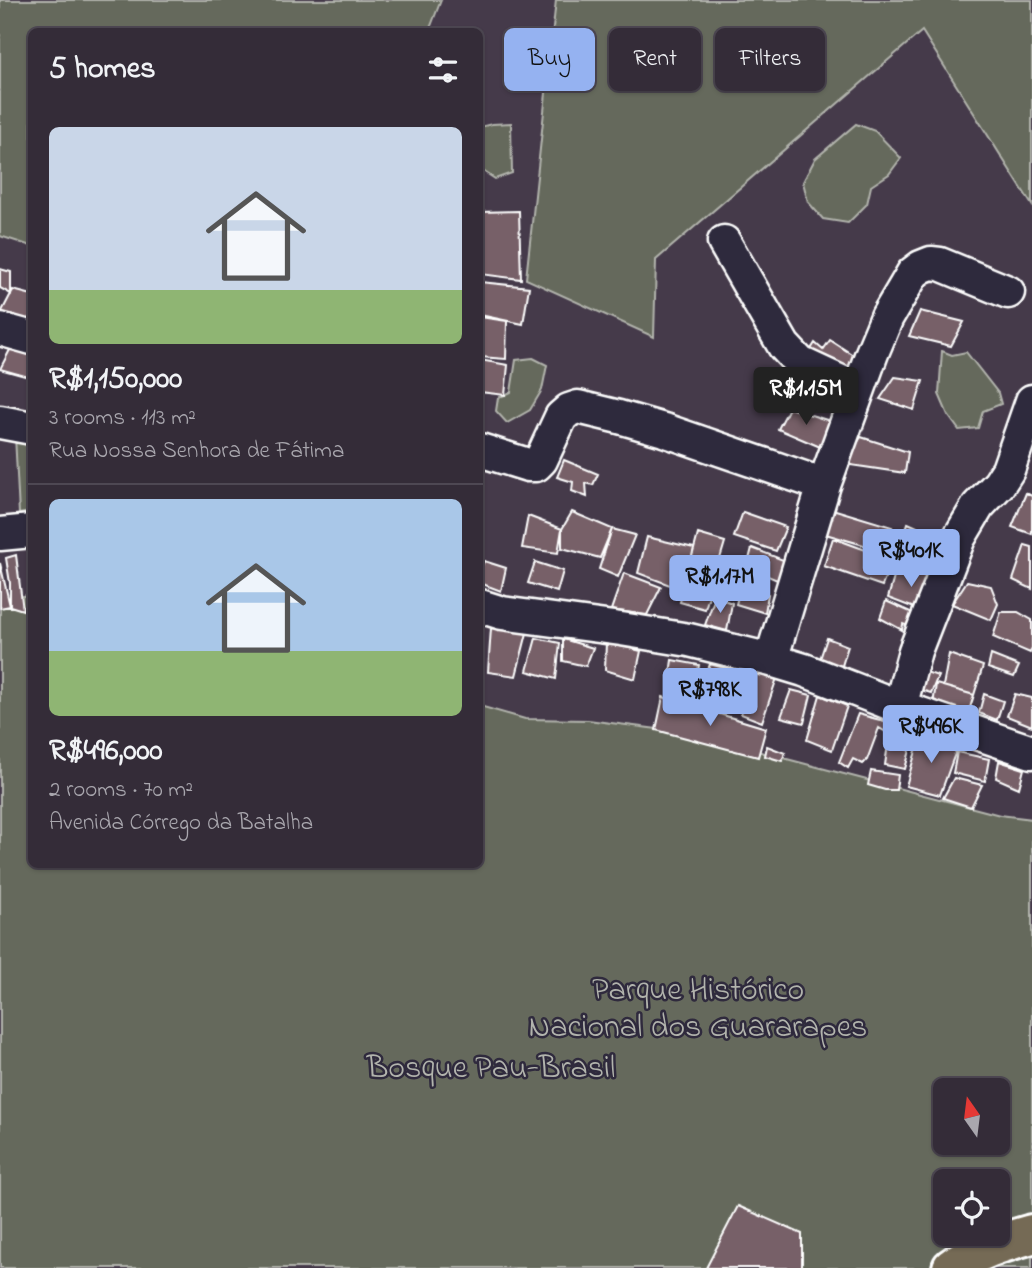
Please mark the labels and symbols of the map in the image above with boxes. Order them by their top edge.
pin: R$1.15M [741,368,871,427]
pin: R$401K [854,530,968,589]
pin: R$1.17M [655,556,785,615]
pin: R$798K [653,668,767,728]
pin: R$496K [874,706,988,765]
park label: Parque Histórico Nacional dos Guararapes [529,968,867,1052]
park label: Bosque Pau-Brasil [366,1046,615,1093]
north arrow [933,1078,1010,1155]

